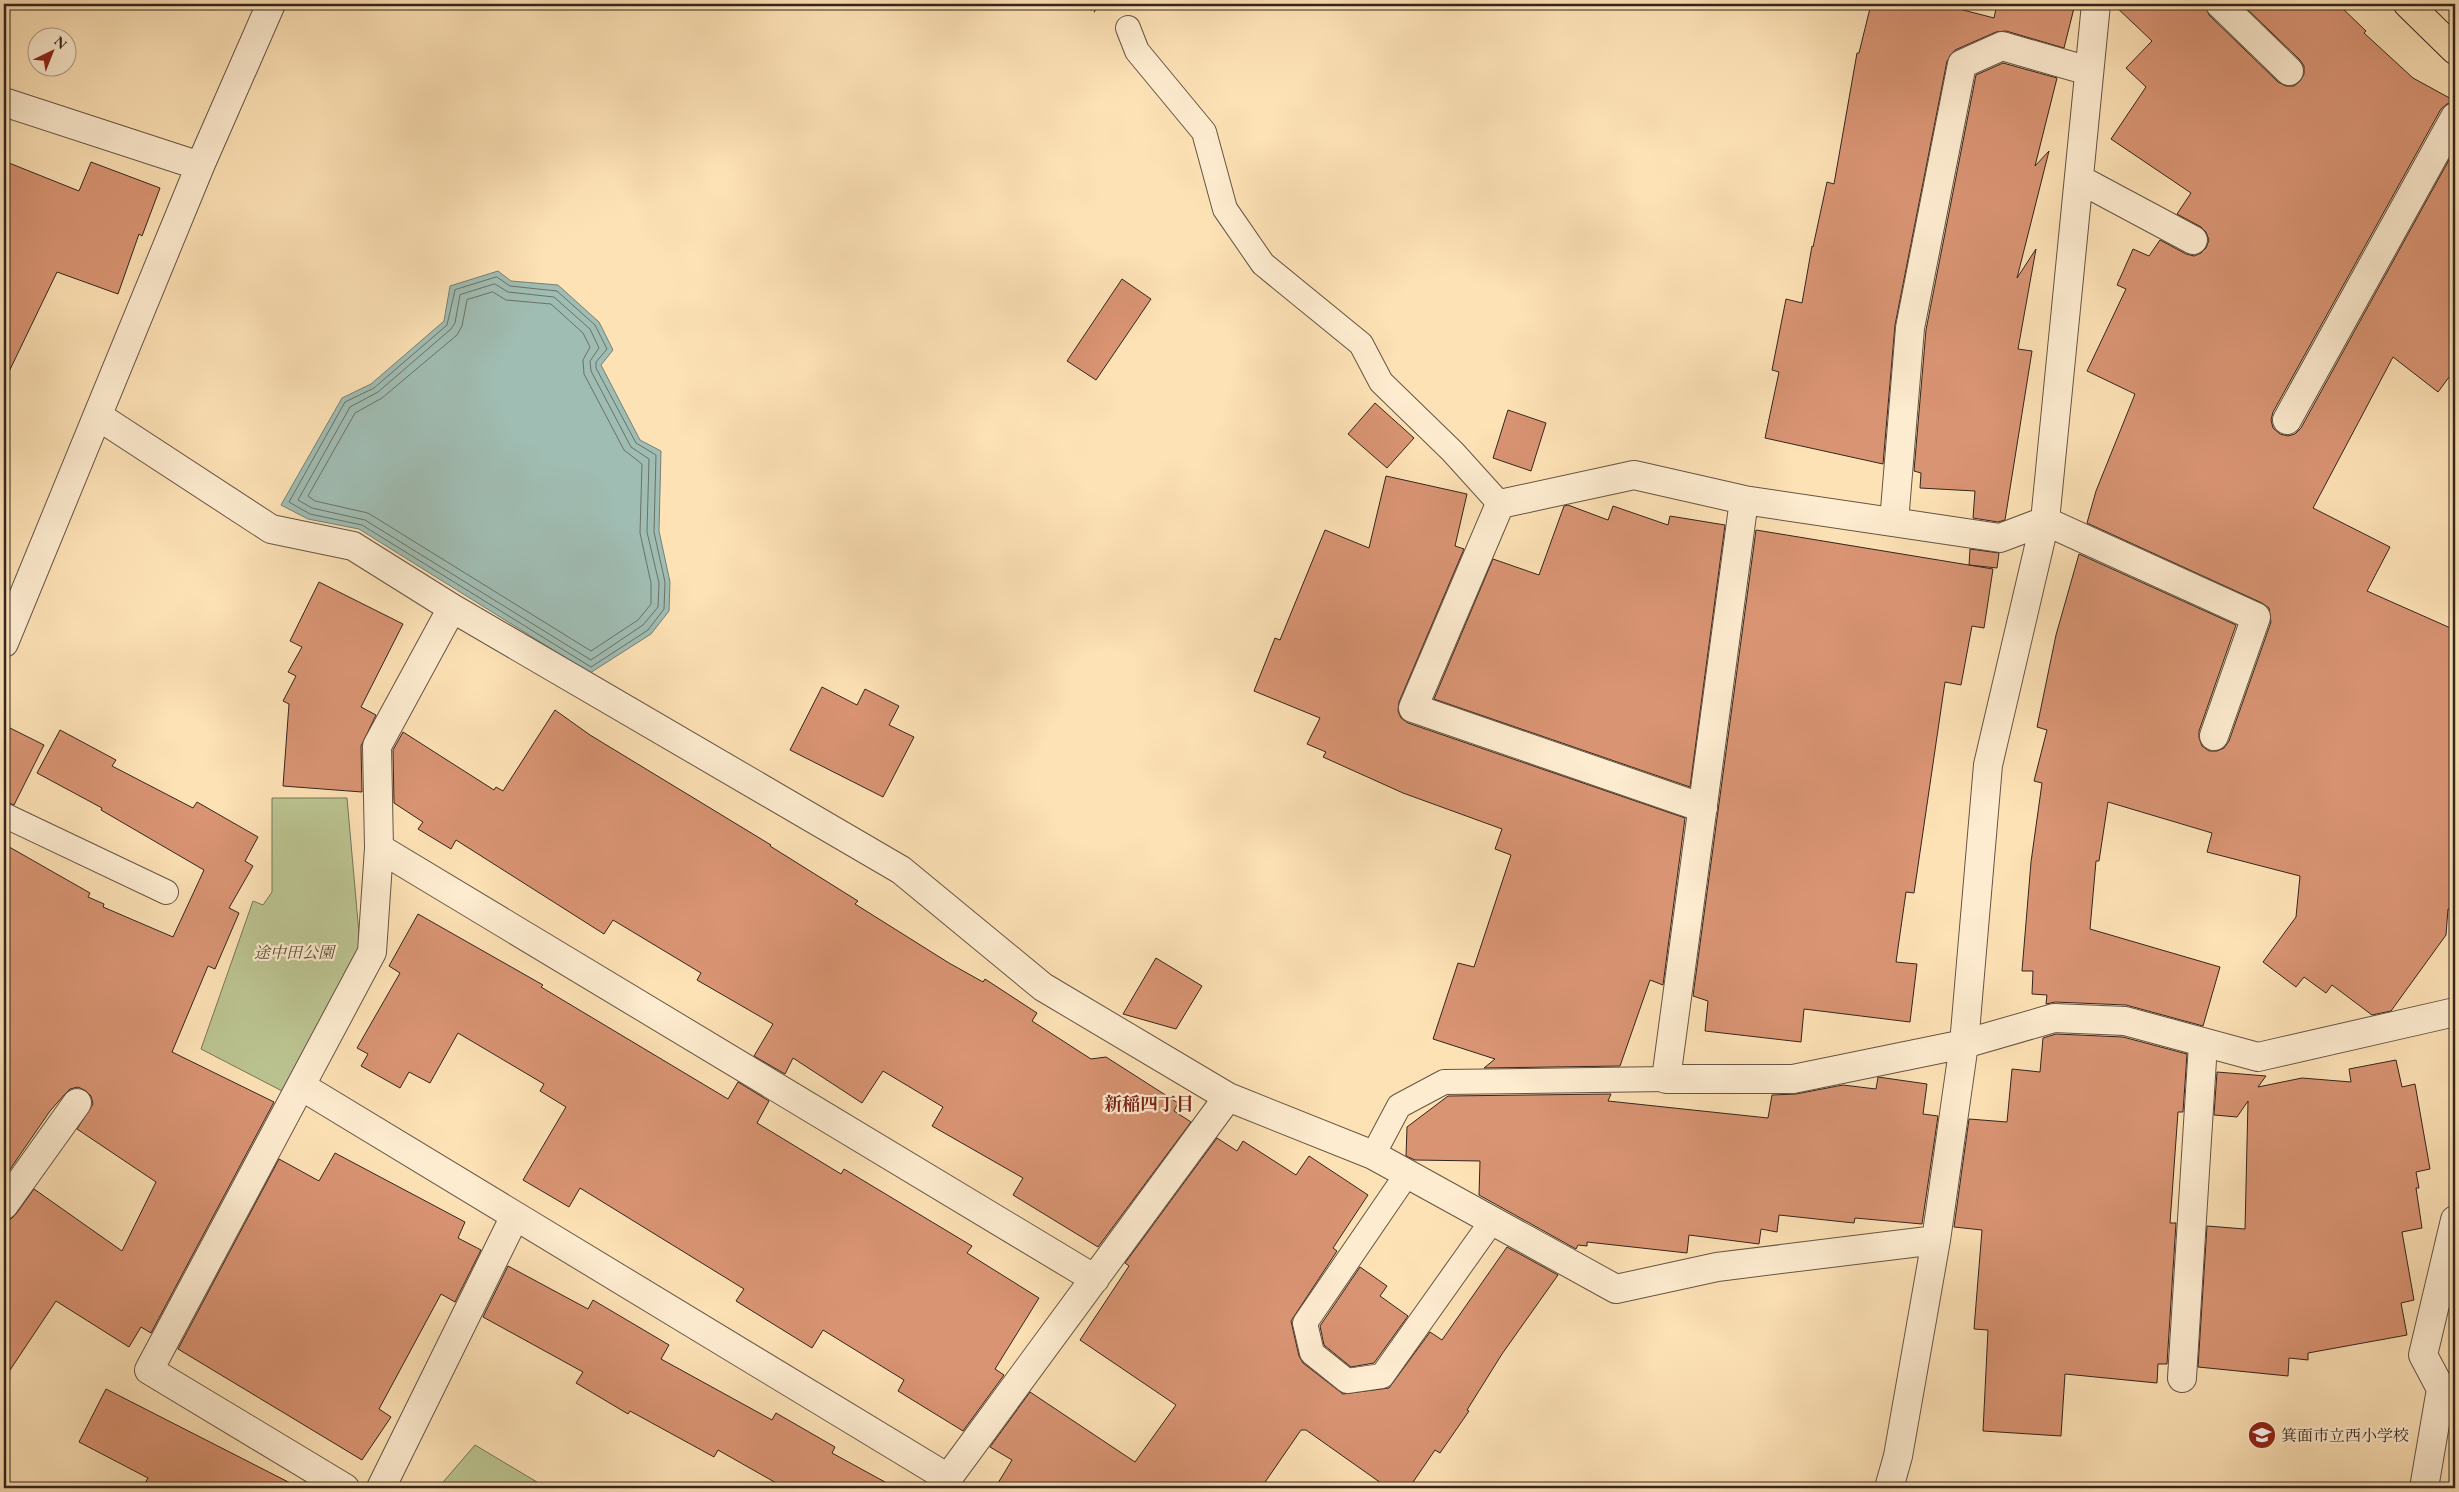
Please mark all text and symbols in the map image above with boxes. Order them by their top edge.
north arrow [28,28,78,78]
text: N [51,32,72,53]
park label: 途中田公園 [254,942,337,963]
district label: 新稲四丁目 [1104,1092,1194,1115]
school or university icon: 箕面市立西小学校 [2247,1420,2277,1450]
place label: 箕面市立西小学校 [2281,1425,2409,1446]

